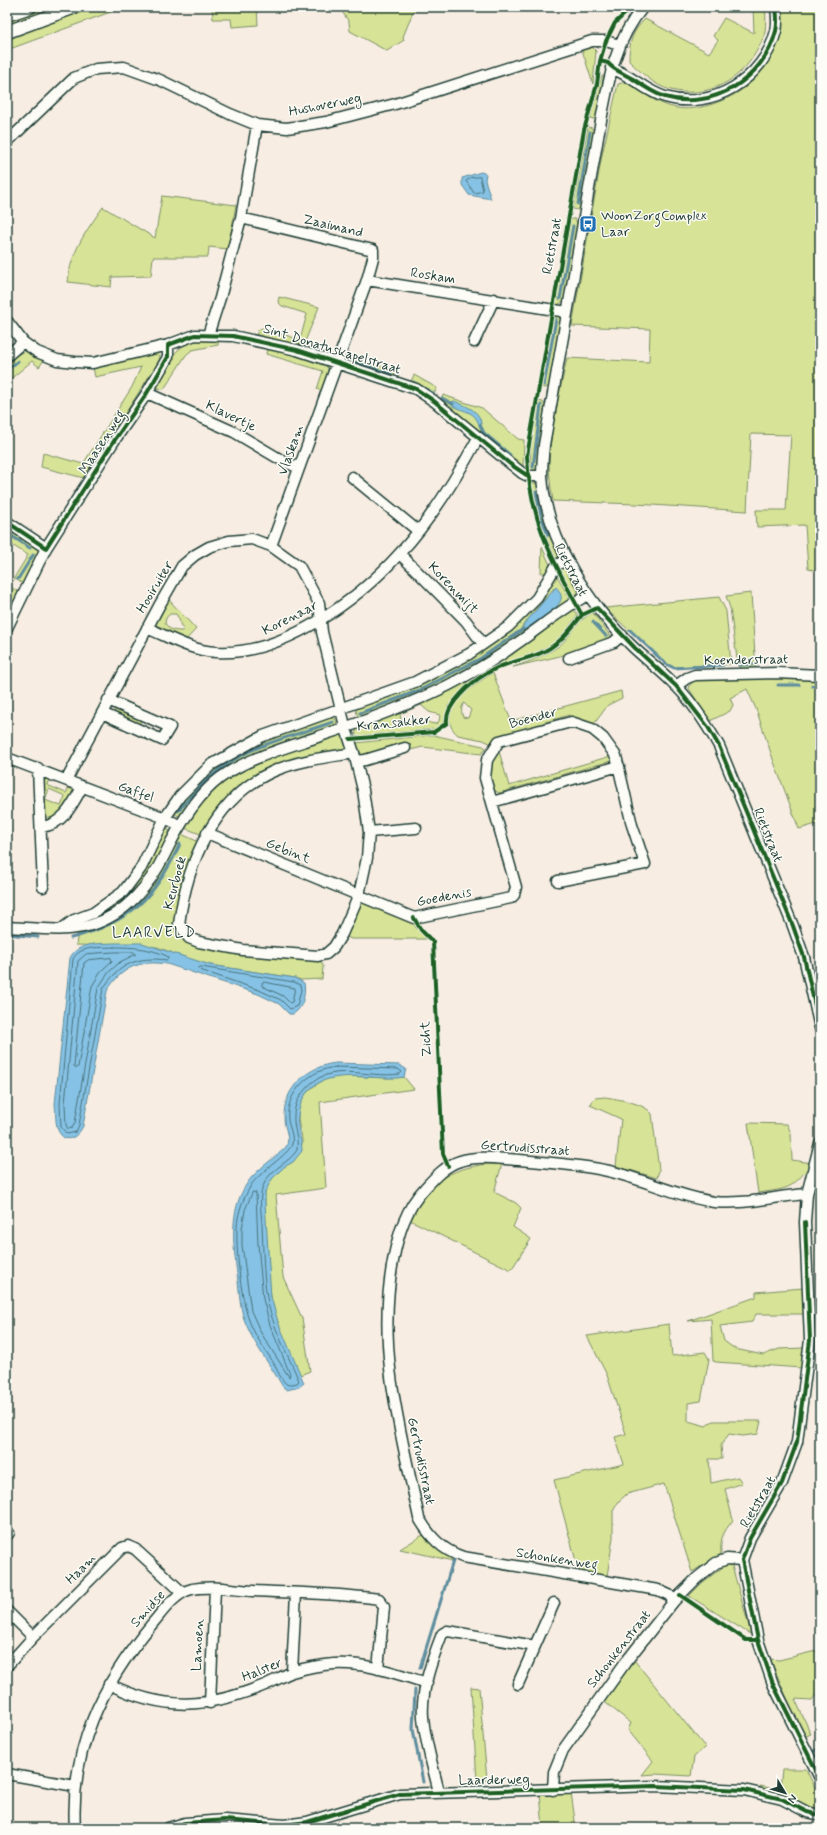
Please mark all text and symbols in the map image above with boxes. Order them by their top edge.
street label: Hushoverweg [287,89,363,122]
place label: WoonZorgComplex Laar [601,207,707,241]
street label: Zaaimand [301,210,365,242]
bus stop icon: WoonZorgComplex Laar [578,214,598,234]
street label: Rietstraat [538,216,566,276]
street label: Roskam [409,264,457,288]
street label: Sint Donatuskapelstraat [261,319,403,379]
street label: Klavertje [203,396,260,436]
street label: Maasenweg [74,406,131,479]
street label: Vlaskam [274,422,308,478]
street label: Rietstraat [550,540,592,600]
street label: Hooiruiter [132,557,178,616]
street label: Korenmijt [424,558,482,618]
street label: Korenaar [259,596,321,640]
street label: Koenderstraat [704,650,788,670]
street label: Boender [507,703,559,733]
street label: Kransakker [356,710,432,736]
street label: Gaffel [115,777,157,807]
street label: Rietstraat [749,805,787,865]
street label: Gebint [263,834,314,868]
street label: Keurboek [159,854,191,912]
street label: Goedenis [415,883,473,911]
district label: LAARVELD [112,923,196,943]
street label: Zicht [416,1020,436,1057]
street label: Gertrudisstraat [480,1136,570,1160]
street label: Gertrudisstraat [403,1416,439,1506]
street label: Rietstraat [736,1473,780,1531]
street label: Schonkenweg [515,1544,599,1576]
street label: Haam [62,1550,100,1588]
street label: Smidse [127,1587,169,1631]
street label: Schonkenstraat [583,1606,655,1692]
street label: Lamoen [188,1618,208,1672]
street label: Halster [239,1654,285,1686]
street label: Laarderweg [458,1770,530,1791]
north arrow [765,1773,805,1813]
text: N [784,1791,800,1806]

